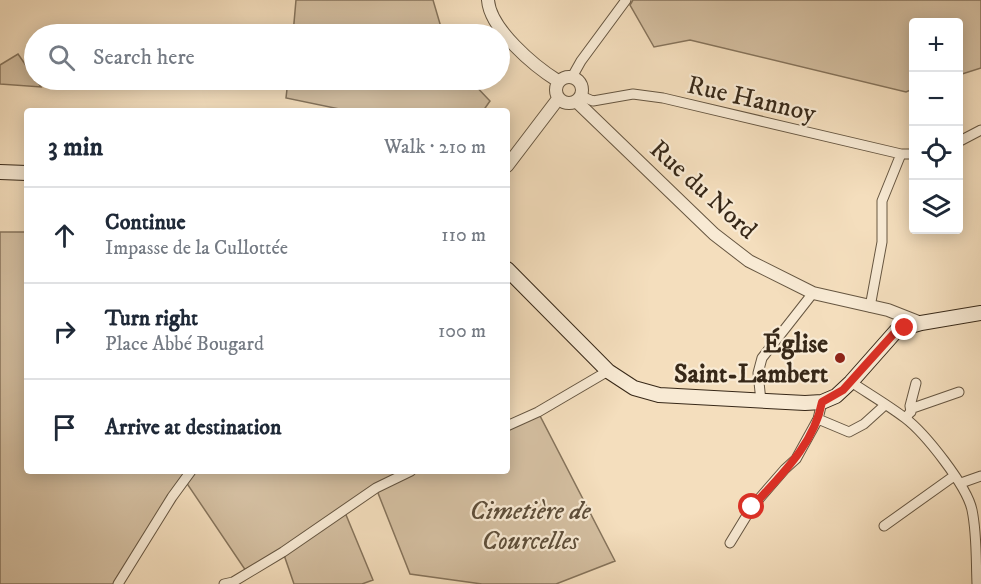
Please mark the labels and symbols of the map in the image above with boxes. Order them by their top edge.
street label: Rue Hannoy [684,69,820,130]
street label: Rue du Nord [642,133,764,247]
route end [891,314,917,340]
place label: Église Saint-Lambert [674,327,829,391]
marker: Église Saint-Lambert [833,351,847,365]
route start [738,493,764,519]
park label: Cimetière de Courcelles [469,495,592,558]

